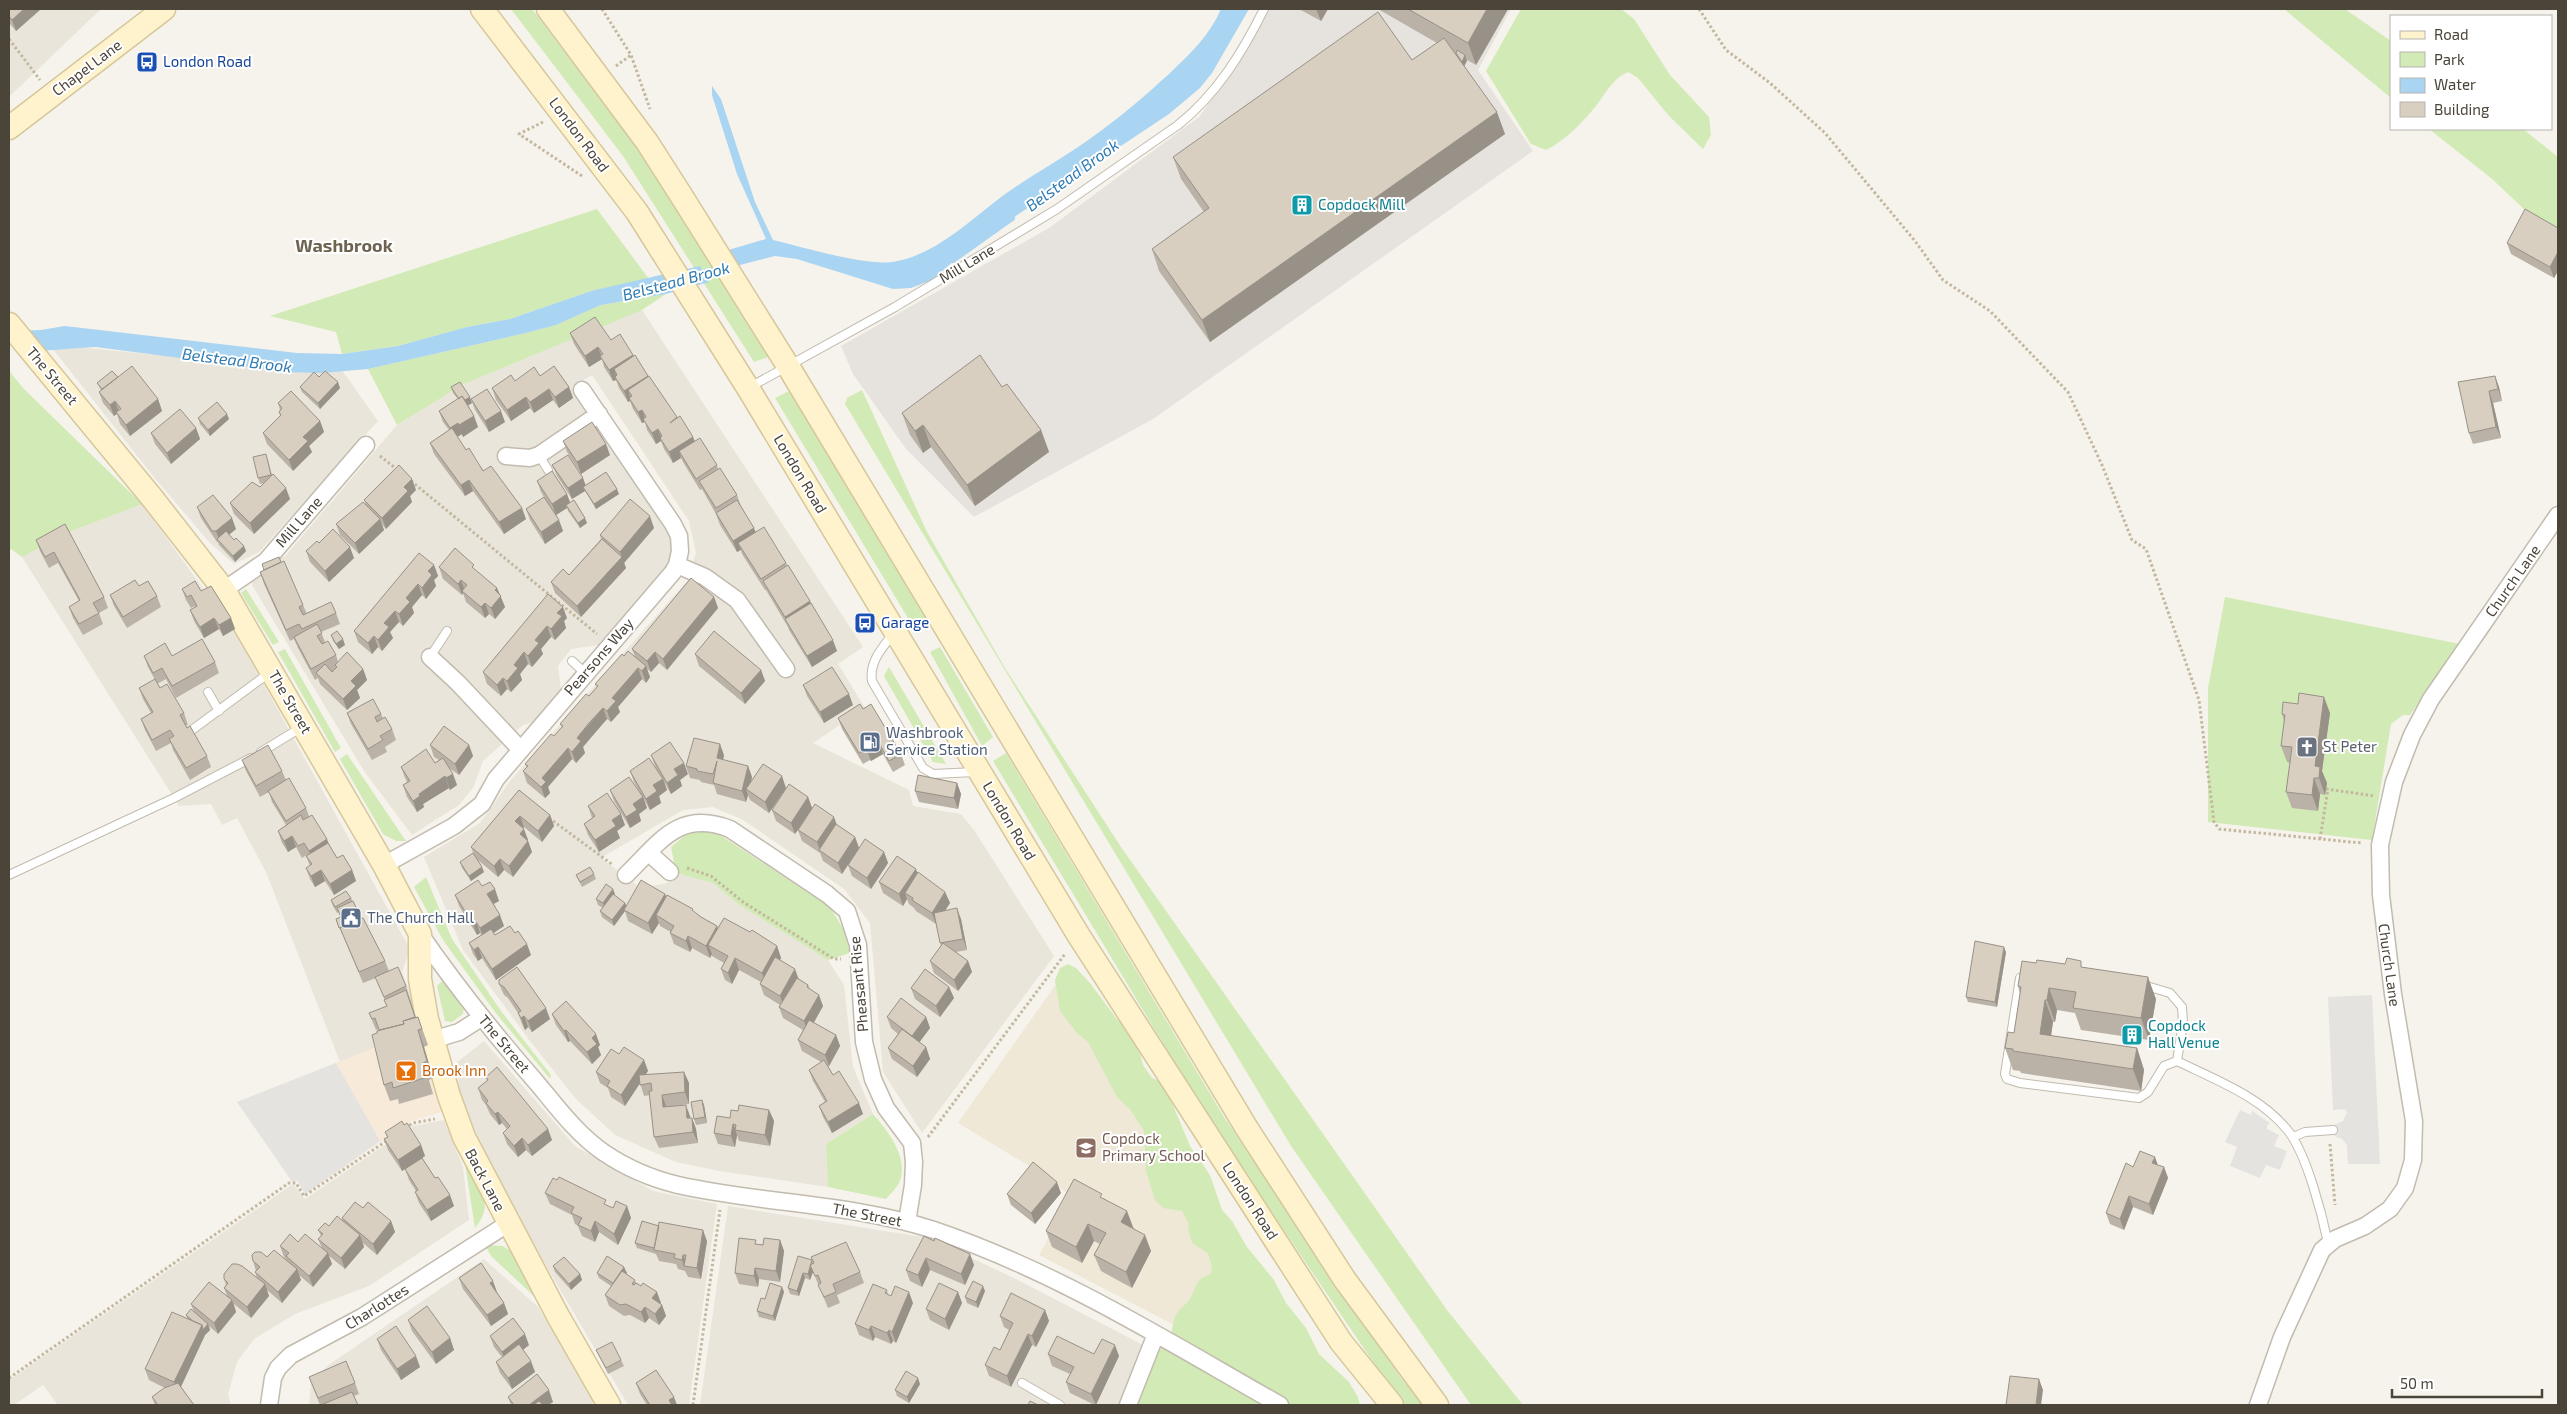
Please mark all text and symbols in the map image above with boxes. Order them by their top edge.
legend [2390,15,2552,130]
text: Road [2434,25,2469,43]
street label: Chapel Lane [48,35,125,99]
bus stop icon: London Road [135,50,159,74]
text: Park [2434,50,2465,68]
place label: London Road [163,52,252,70]
text: Water [2434,75,2476,93]
street label: London Road [546,94,614,175]
text: Building [2434,100,2490,118]
water label: Belstead Brook [1022,134,1122,215]
building icon: Copdock Mill [1290,193,1314,217]
place label: Copdock Mill [1318,195,1405,213]
district label: Washbrook [295,234,393,256]
street label: Mill Lane [935,240,997,287]
water label: Belstead Brook [620,257,732,304]
street label: The Street [23,343,83,408]
water label: Belstead Brook [181,343,293,376]
street label: London Road [770,431,831,516]
street label: Mill Lane [271,492,325,550]
street label: Church Lane [2481,541,2544,620]
bus stop icon: Garage [853,611,877,635]
place label: Garage [881,613,929,631]
street label: Pearsons Way [560,614,637,699]
street label: The Street [265,666,316,737]
place label: Washbrook Service Station [886,723,988,758]
fuel station icon: Washbrook Service Station [858,730,882,754]
church icon: St Peter [2295,735,2319,759]
place label: St Peter [2323,737,2377,755]
street label: London Road [979,778,1040,863]
public building icon: The Church Hall [339,906,363,930]
place label: The Church Hall [367,908,475,926]
street label: Church Lane [2375,922,2405,1008]
street label: Pheasant Rise [845,935,871,1033]
street label: The Street [475,1011,535,1076]
place label: Copdock Hall Venue [2148,1016,2220,1051]
building icon: Copdock Hall Venue [2120,1023,2144,1047]
bar icon: Brook Inn [394,1059,418,1083]
place label: Brook Inn [422,1061,486,1079]
place label: Copdock Primary School [1102,1129,1205,1164]
school or university icon: Copdock Primary School [1074,1136,1098,1160]
street label: Back Lane [462,1145,510,1214]
street label: London Road [1219,1158,1283,1243]
street label: The Street [831,1198,904,1230]
street label: Charlottes [341,1280,412,1333]
scale bar [2392,1366,2542,1398]
text: 50 m [2400,1374,2434,1392]

